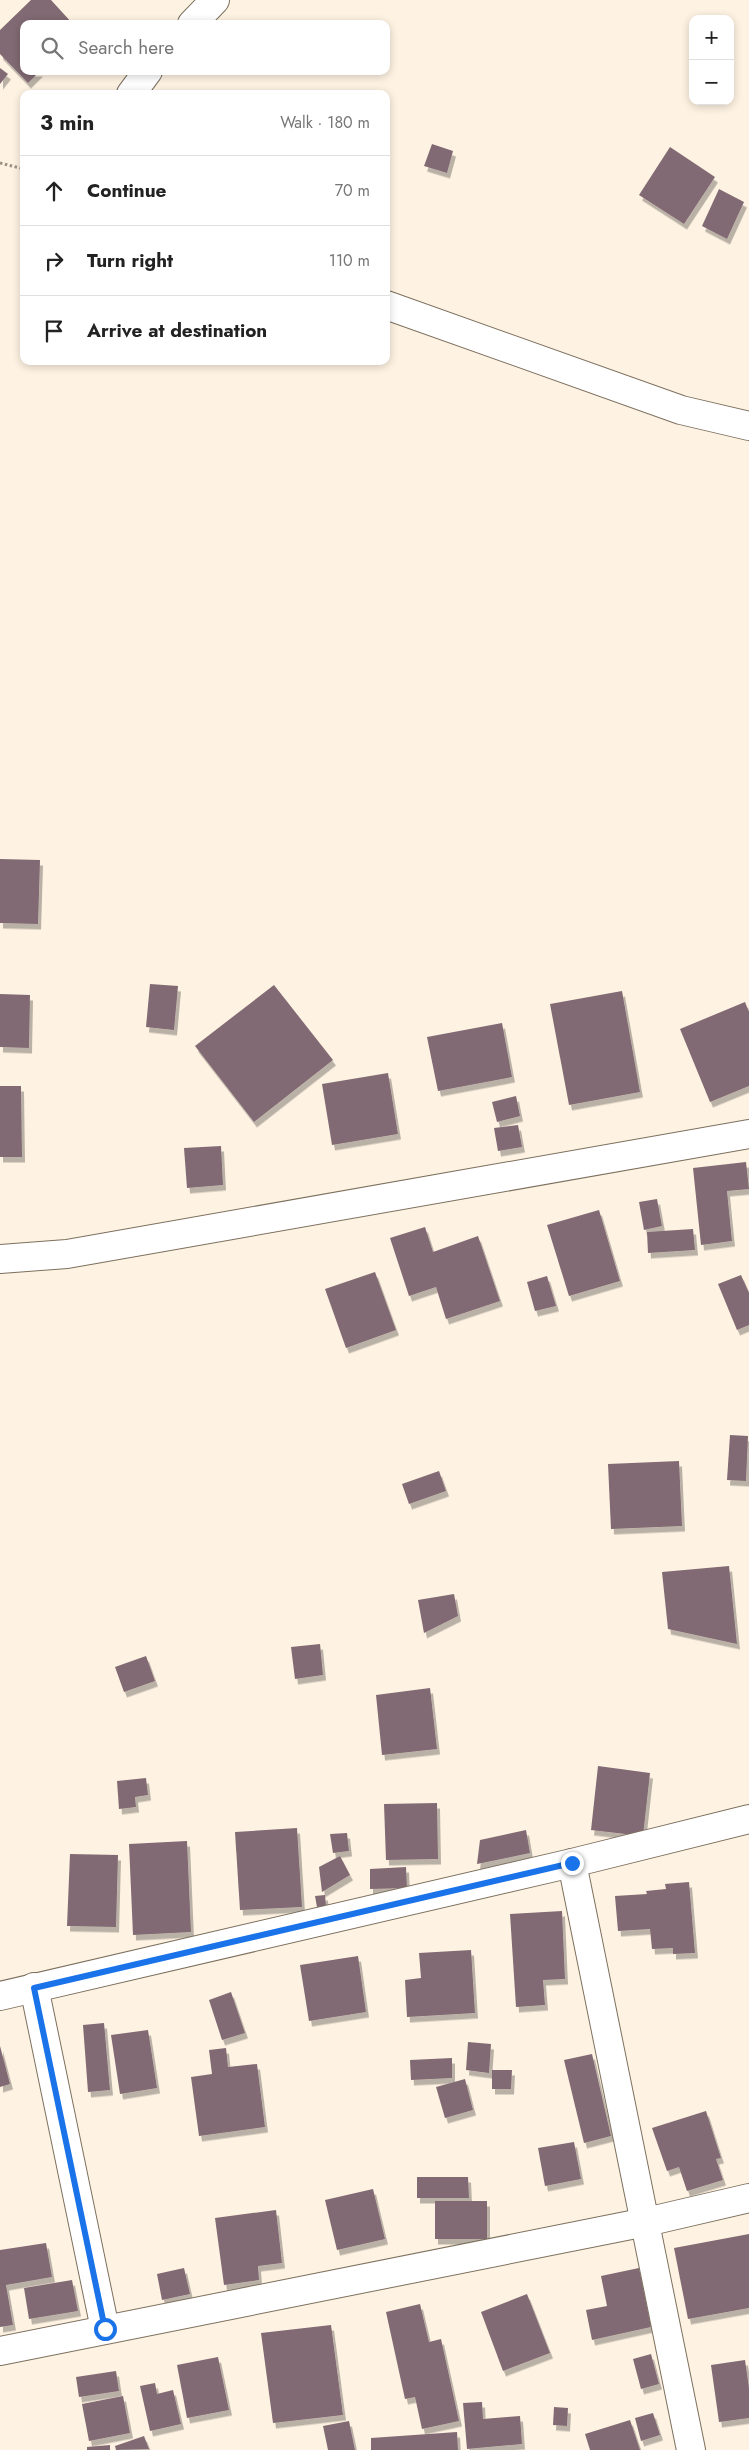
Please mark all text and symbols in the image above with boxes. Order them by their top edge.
map controls [689,15,734,105]
button: + [689,15,734,60]
search box [20,20,390,75]
icon: search [38,34,66,62]
text: Search here [78,34,174,61]
button: − [689,60,734,105]
text: 3 min [40,108,94,138]
text: Walk · 180 m [280,111,370,134]
icon: ahead [40,177,68,205]
text: Continue [87,177,166,204]
text: 70 m [335,179,370,202]
icon: right [40,247,68,275]
text: Turn right [87,247,173,274]
text: 110 m [329,249,370,272]
icon: arrive [40,317,68,345]
text: Arrive at destination [87,317,267,344]
route end [561,1852,584,1875]
route start [94,2318,117,2341]

